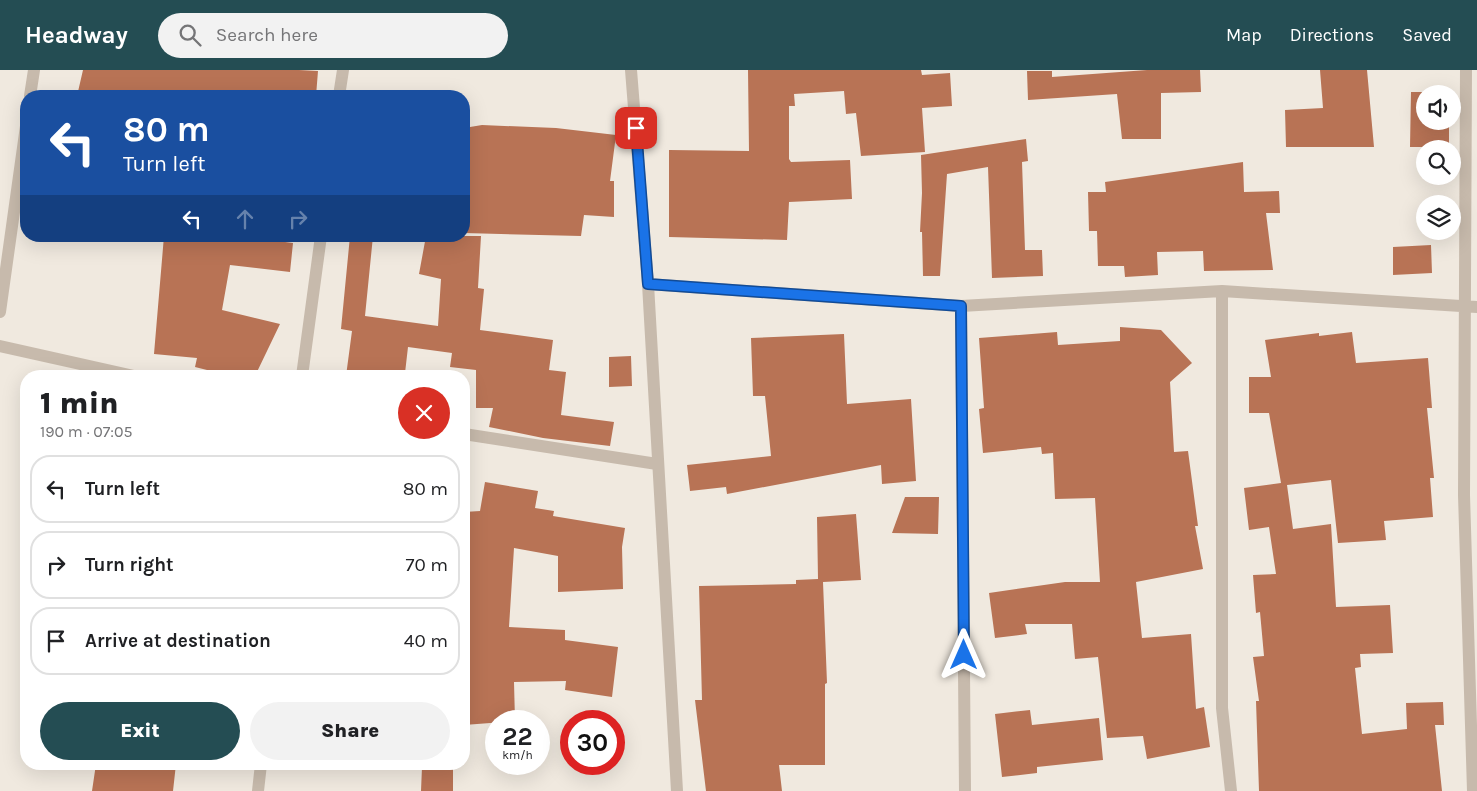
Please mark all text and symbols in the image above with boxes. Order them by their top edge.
search box [158,13,508,58]
text: Headway [25,21,128,49]
icon: search [176,21,204,49]
text: Search here [216,24,318,46]
text: Map [1226,24,1262,46]
text: Directions [1290,24,1374,46]
text: Saved [1402,24,1452,46]
map controls [1416,85,1461,240]
button: sound [1416,85,1461,130]
pin [615,107,657,149]
text: 80 m [123,109,210,150]
icon: left [40,110,105,175]
icon: arrive [622,114,650,142]
button: search [1416,140,1461,185]
text: Turn left [123,151,206,177]
button: layers [1416,195,1461,240]
icon: left [178,205,206,233]
icon: ahead [231,205,259,233]
icon: right [284,205,312,233]
text: 1 min [40,385,119,421]
button: close [398,387,450,439]
text: 190 m · 07:05 [40,422,133,441]
icon: left [42,475,70,503]
text: Turn left [85,478,160,500]
text: 80 m [403,478,448,500]
icon: right [42,551,70,579]
text: Turn right [85,554,174,576]
text: 70 m [406,554,448,576]
icon: arrive [42,627,70,655]
position arrow [937,628,989,680]
text: Arrive at destination [85,630,271,652]
text: 40 m [404,630,448,652]
button: Exit [40,702,240,760]
button: Share [250,702,450,760]
speed limit sign: 30 [560,710,625,775]
text: 22 [502,722,533,751]
text: km/h [502,748,533,762]

